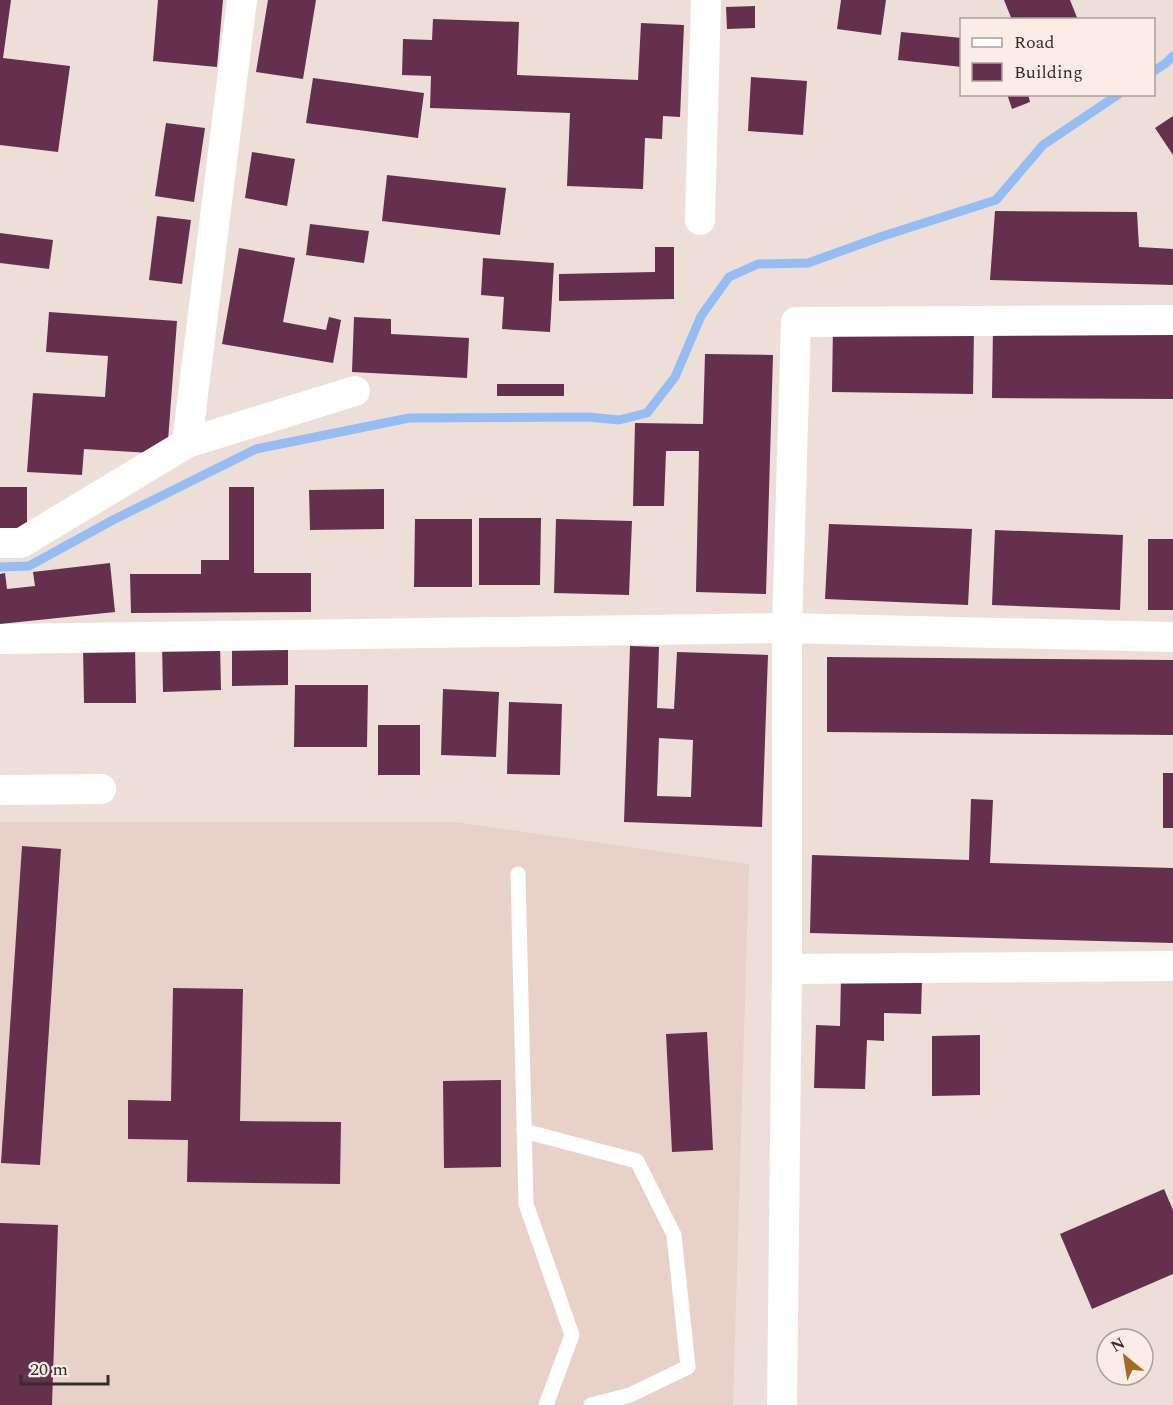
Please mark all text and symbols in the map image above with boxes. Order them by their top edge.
legend [960,18,1155,96]
text: Road [1014,29,1055,56]
text: Building [1014,59,1083,86]
north arrow [1095,1327,1155,1387]
text: N [1106,1331,1130,1359]
scale bar [21,1348,108,1386]
text: 20 m [30,1356,68,1383]

